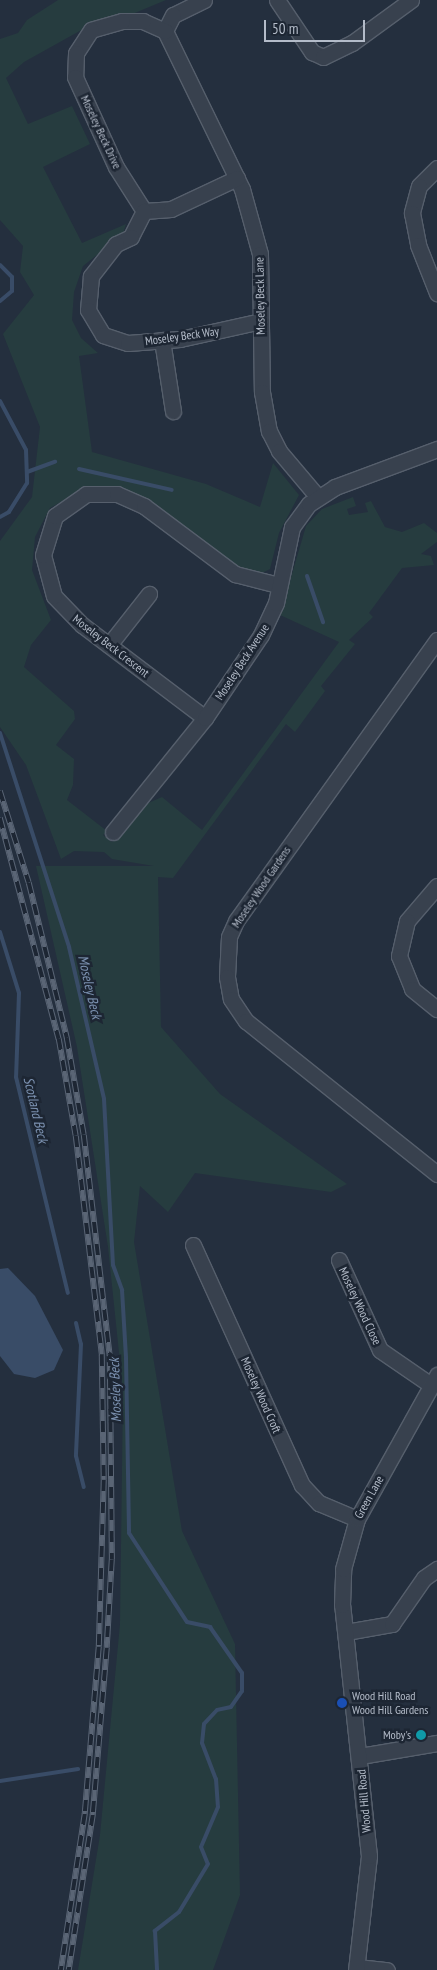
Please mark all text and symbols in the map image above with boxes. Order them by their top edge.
scale bar [267,10,368,42]
text: 50 m [272,19,298,38]
street label: Moseley Beck Drive [78,93,124,171]
street label: Moseley Beck Lane [252,257,268,335]
street label: Moseley Beck Way [144,324,220,348]
street label: Moseley Beck Crescent [70,611,152,681]
street label: Moseley Beck Avenue [212,621,272,703]
street label: Moseley Wood Gardens [228,843,294,931]
water label: Moseley Beck [74,953,106,1021]
water label: Scotland Beck [20,1075,52,1145]
street label: Moseley Wood Close [336,1265,384,1347]
street label: Moseley Wood Croft [238,1355,284,1435]
water label: Moseley Beck [105,1357,125,1423]
street label: Green Lane [351,1473,387,1521]
place label: Wood Hill Road Wood Hill Gardens [352,1689,428,1717]
marker: Wood Hill Road Wood Hill Gardens [336,1697,348,1709]
place label: Moby's [383,1728,411,1742]
marker: Moby's [415,1729,427,1741]
street label: Wood Hill Road [354,1769,374,1833]

